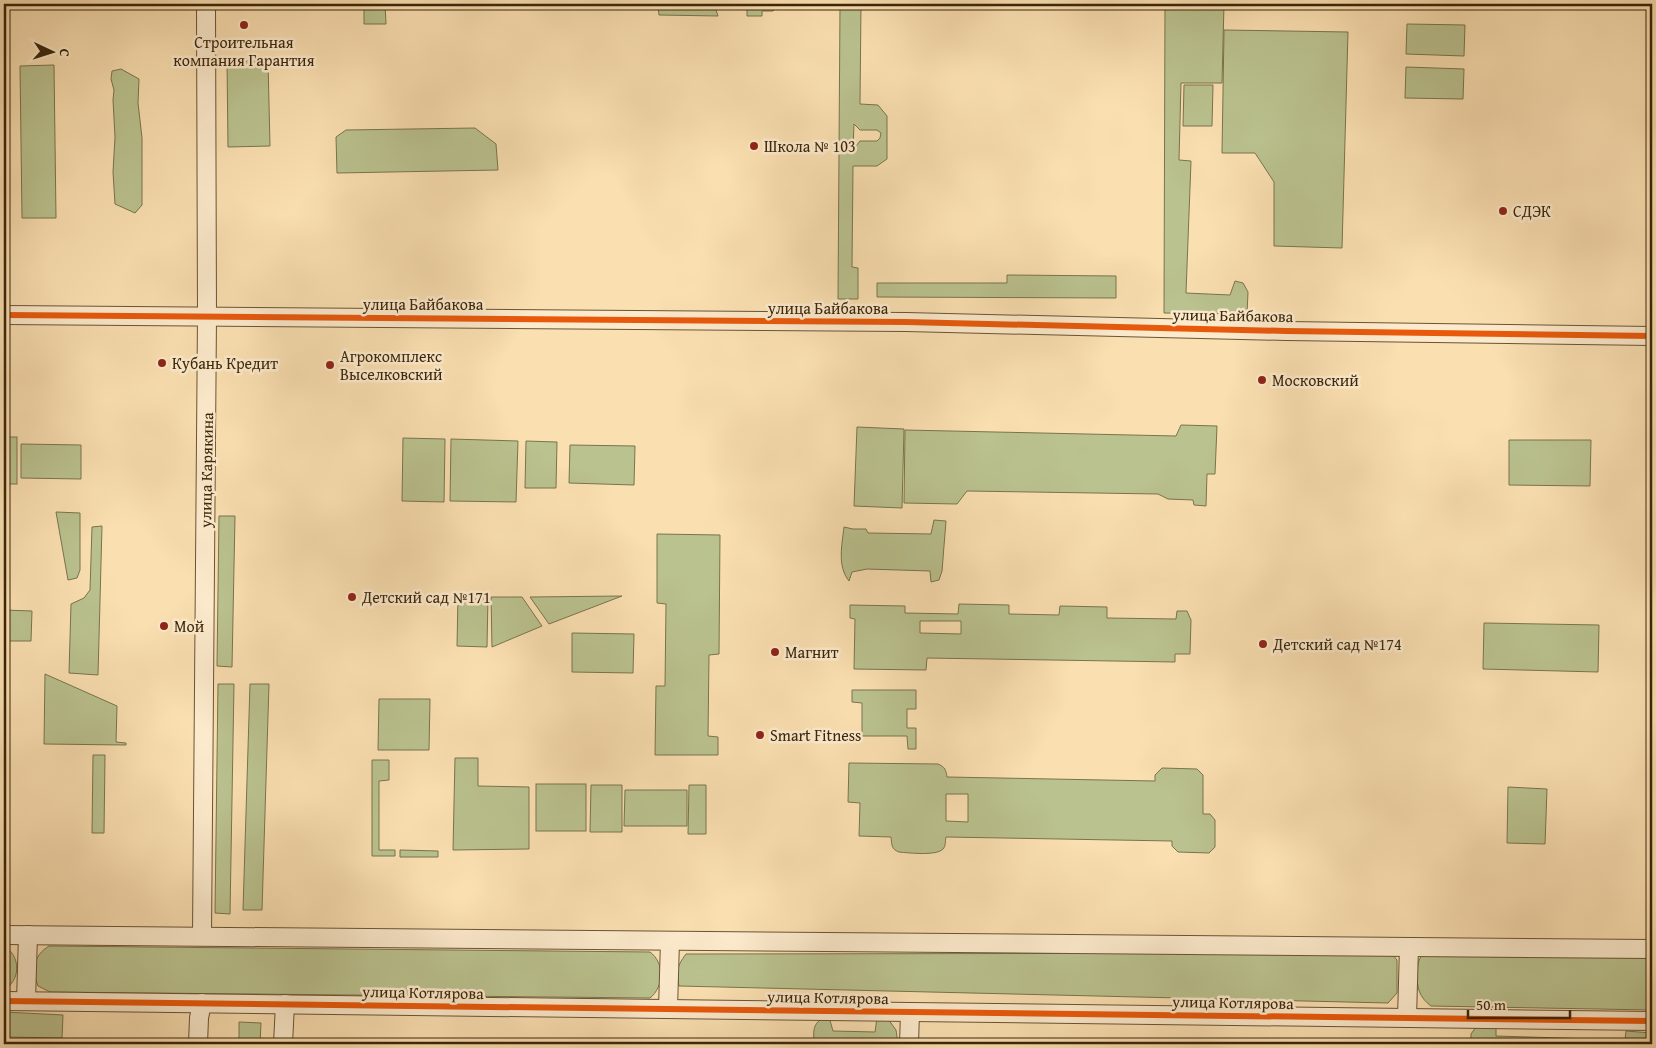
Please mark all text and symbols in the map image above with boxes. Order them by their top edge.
marker: Строительная компания Гарантия [238,19,250,31]
north arrow [28,28,78,78]
place label: Строительная компания Гарантия [173,30,315,72]
text: С [55,48,75,58]
place label: Школа № 103 [764,134,856,158]
marker: Школа № 103 [748,140,760,152]
place label: СДЭК [1513,199,1551,223]
marker: СДЭК [1497,205,1509,217]
street label: улица Байбакова [362,292,484,316]
street label: улица Байбакова [767,296,889,320]
street label: улица Байбакова [1171,302,1294,328]
place label: Агрокомплекс Выселковский [340,344,443,386]
place label: Кубань Кредит [172,351,278,375]
marker: Кубань Кредит [156,357,168,369]
marker: Агрокомплекс Выселковский [324,359,336,371]
place label: Московский [1272,368,1359,392]
marker: Московский [1256,374,1268,386]
street label: улица Карякина [193,412,219,529]
place label: Детский сад №171 [361,585,491,609]
marker: Детский сад №171 [346,591,358,603]
place label: Мой [174,614,205,638]
marker: Мой [158,620,170,632]
place label: Детский сад №174 [1272,632,1402,656]
marker: Детский сад №174 [1257,638,1269,650]
place label: Магнит [785,640,839,664]
marker: Магнит [769,646,781,658]
place label: Smart Fitness [770,723,861,747]
marker: Smart Fitness [754,729,766,741]
street label: улица Котлярова [361,979,484,1005]
street label: улица Котлярова [766,984,889,1010]
scale bar [1468,988,1571,1020]
street label: улица Котлярова [1171,989,1294,1015]
text: 50 m [1476,994,1507,1015]

